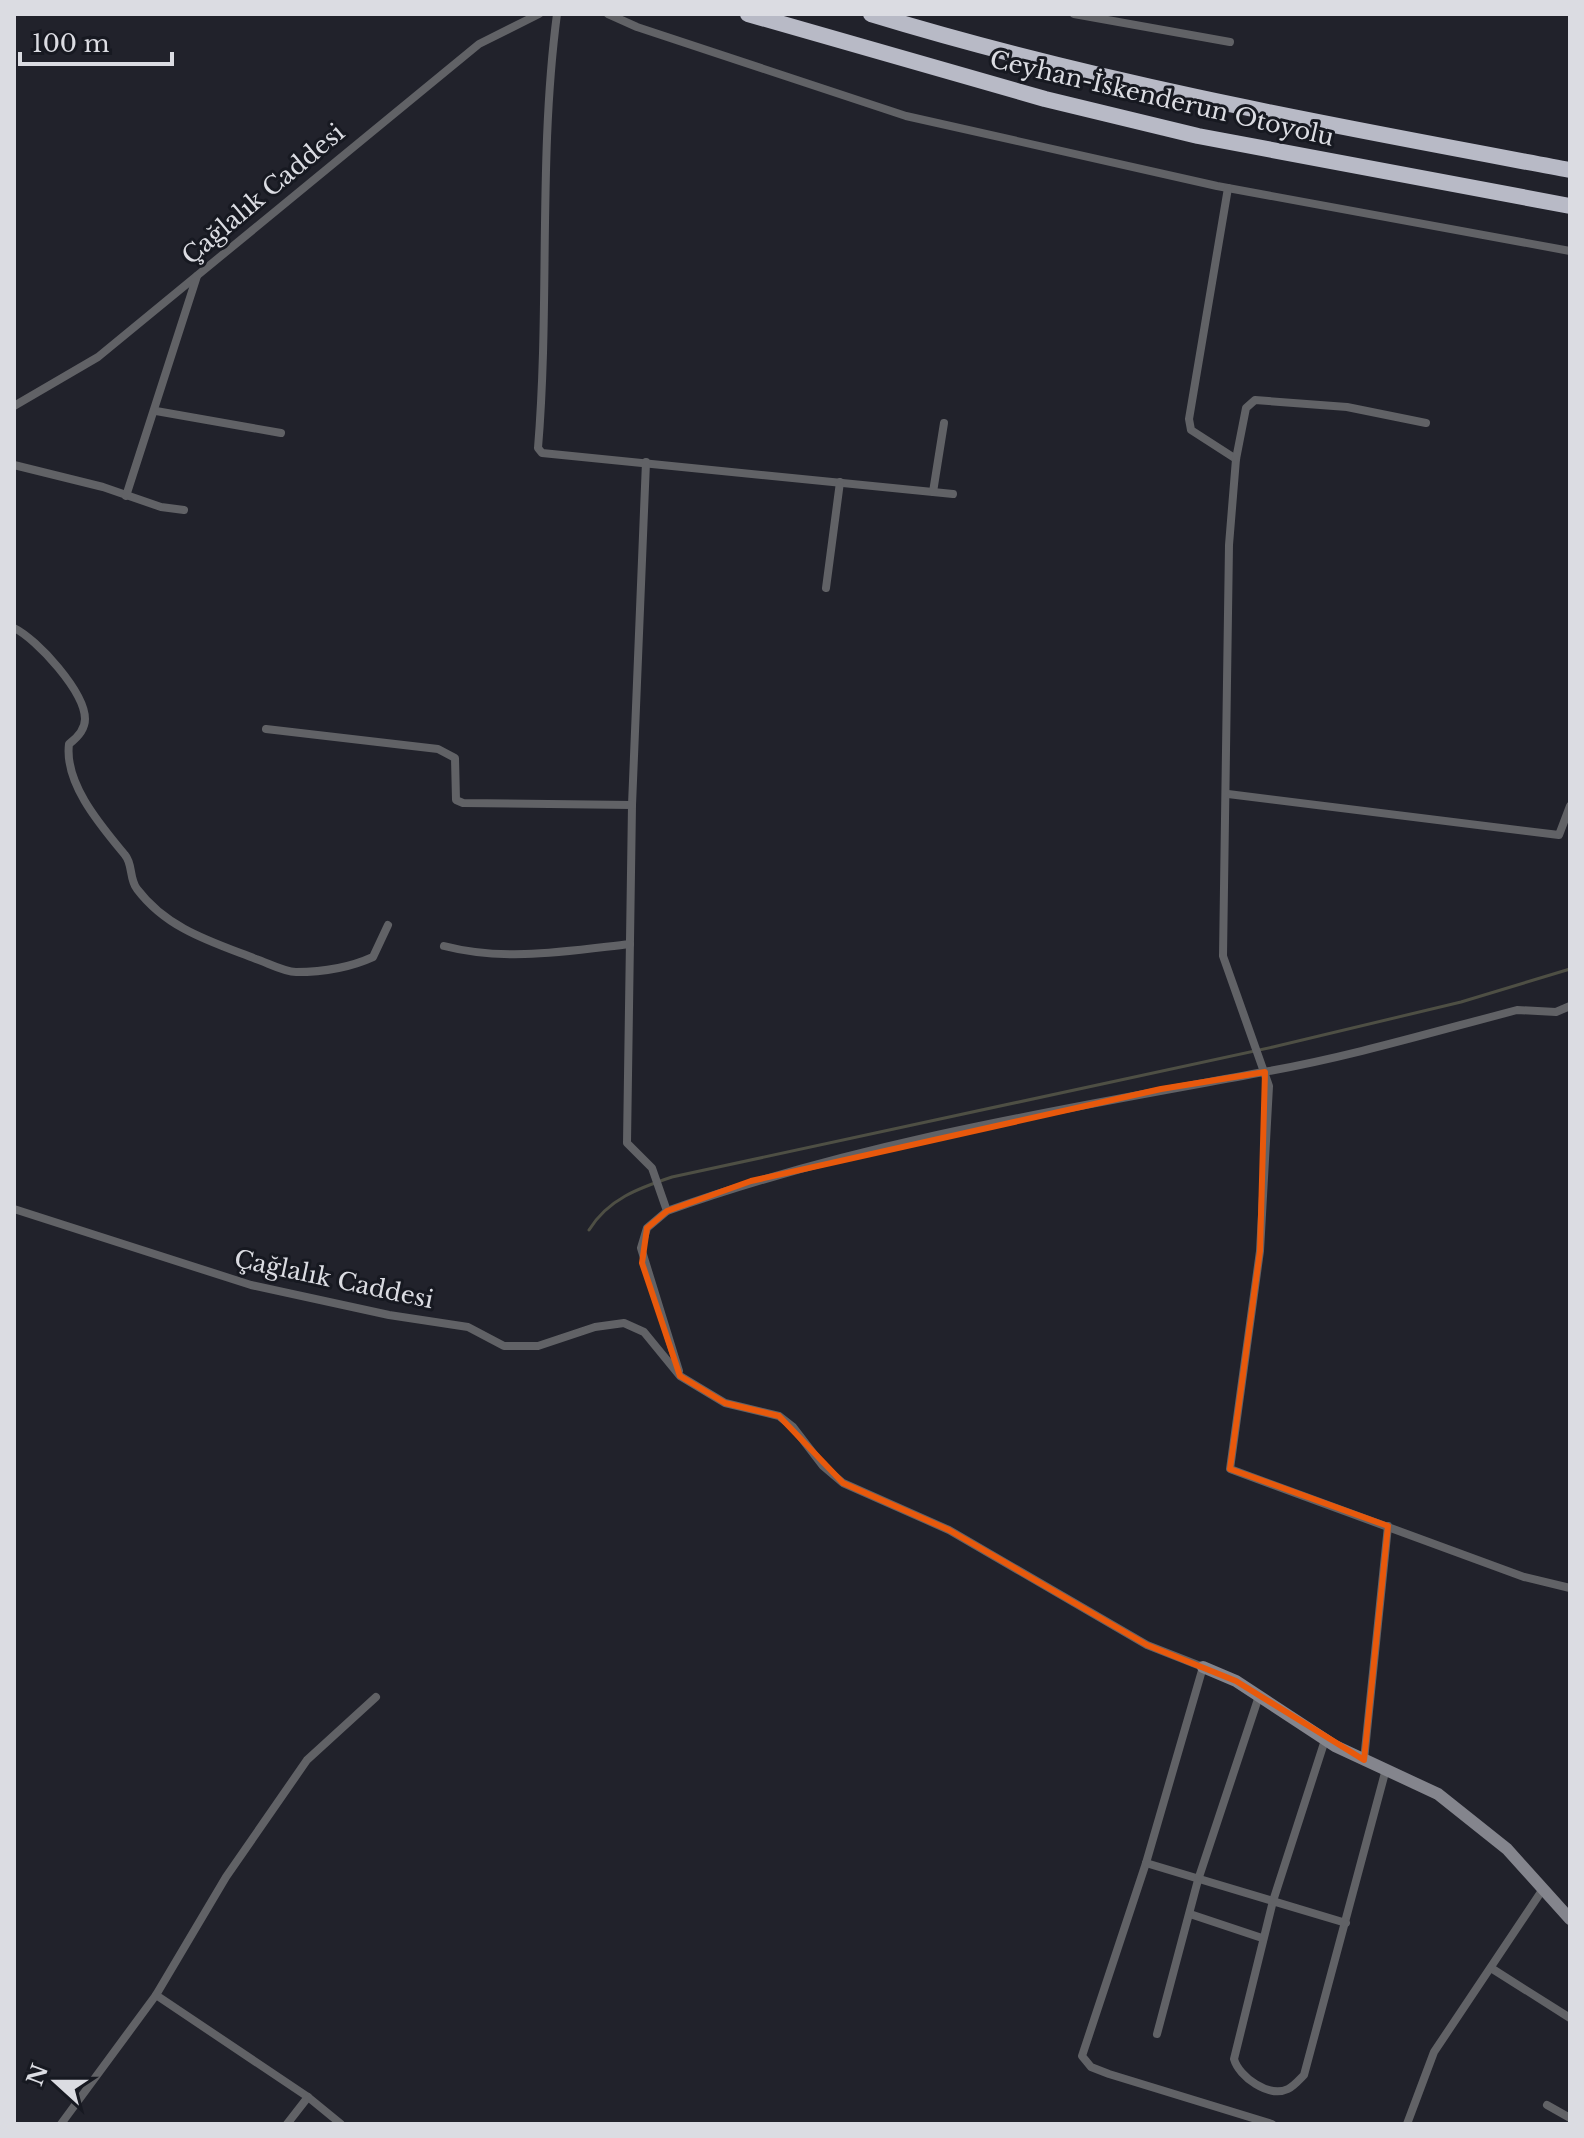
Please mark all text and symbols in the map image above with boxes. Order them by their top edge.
scale bar [20,16,172,66]
text: 100 m [32,29,110,58]
street label: Ceyhan-İskenderun Otoyolu [987,44,1337,152]
street label: Çağlalık Caddesi [176,118,350,270]
street label: Çağlalık Caddesi [232,1244,436,1314]
north arrow [16,2042,96,2122]
text: N [21,2060,54,2090]

